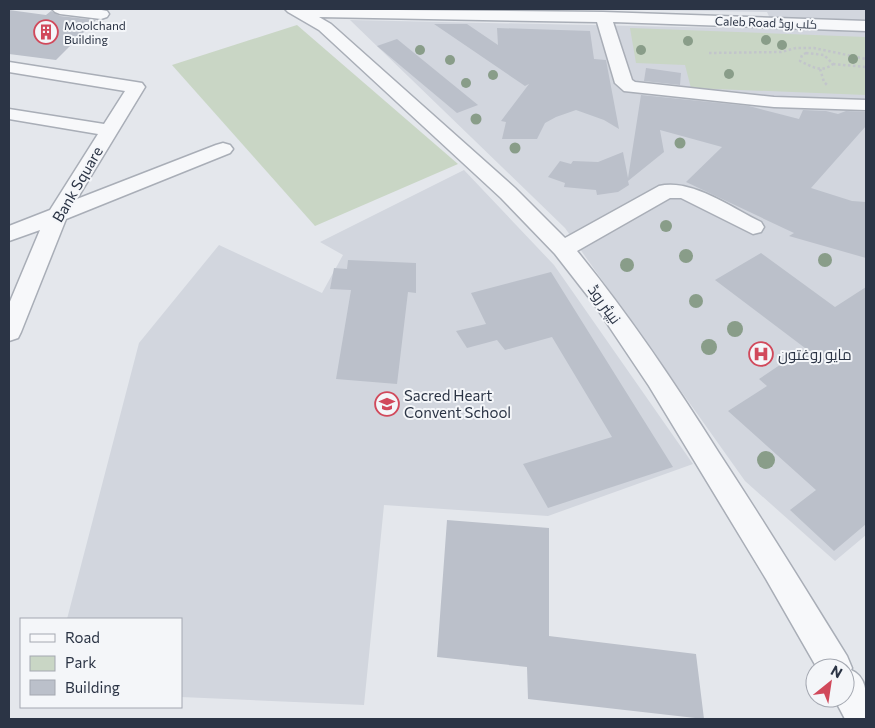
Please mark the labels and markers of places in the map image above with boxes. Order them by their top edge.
place label: Moolchand Building [64,18,126,46]
building icon: Moolchand Building [33,19,59,45]
hospital icon: مایو روغتون [748,341,774,367]
place label: مایو روغتون [778,345,852,365]
place label: Sacred Heart Convent School [404,386,511,421]
school or university icon: Sacred Heart Convent School [374,391,400,417]

